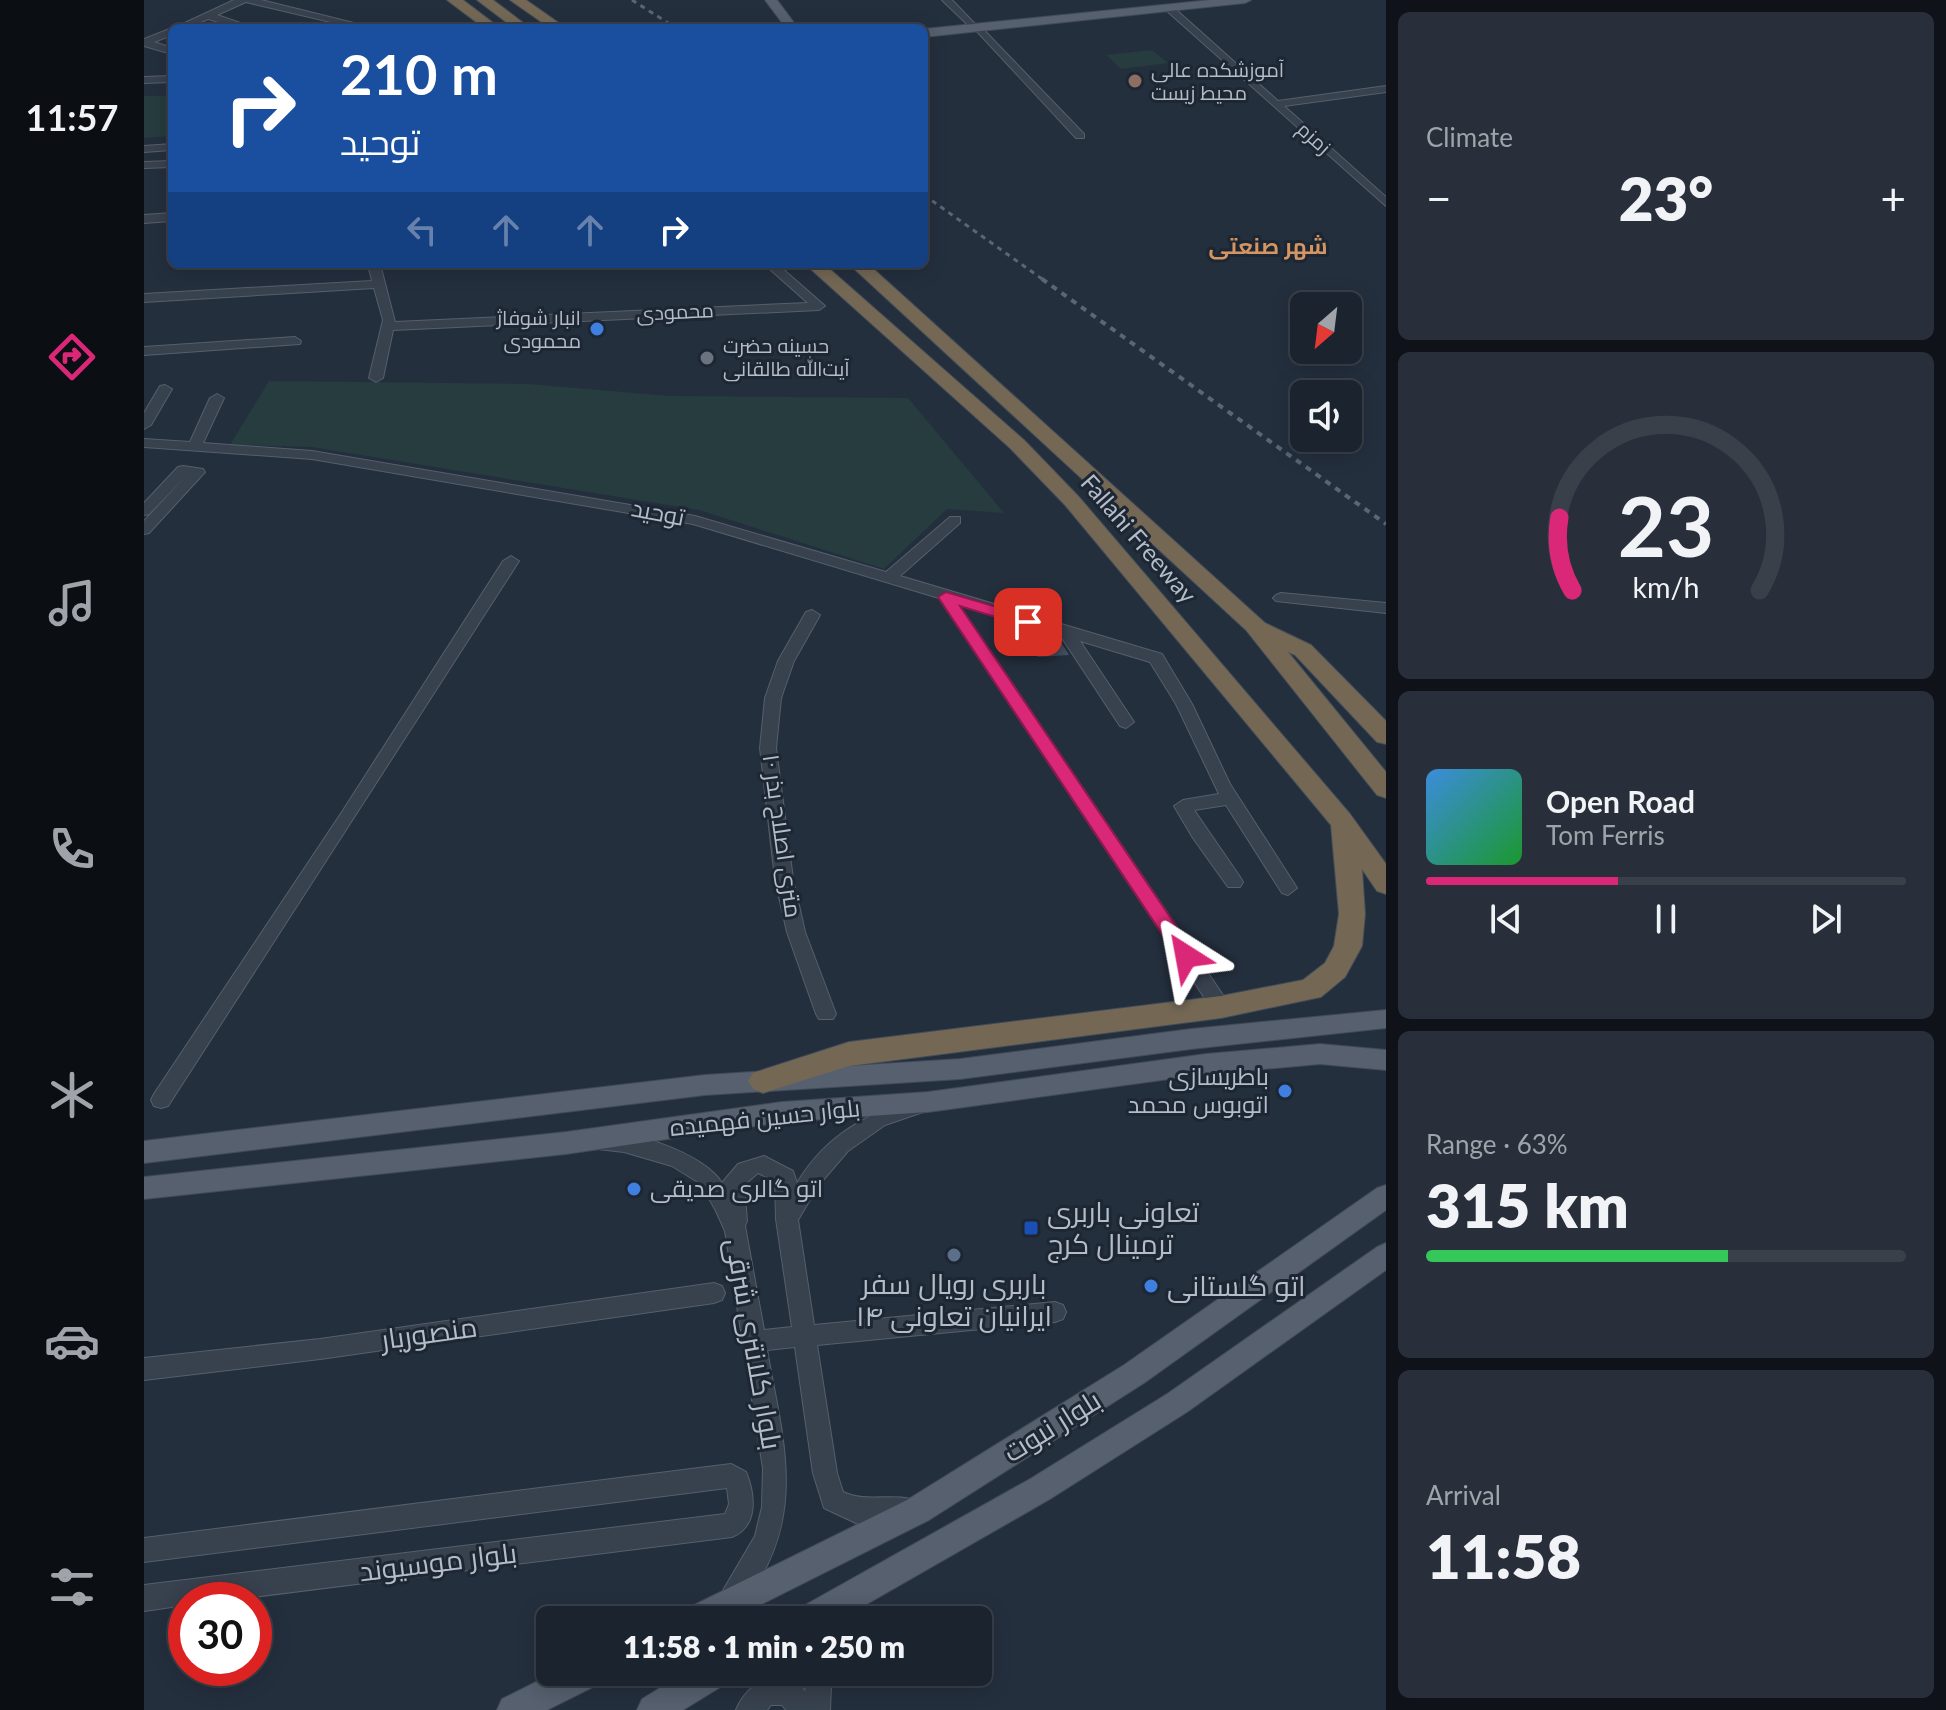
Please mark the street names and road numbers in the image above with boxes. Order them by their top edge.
street label: زمزم [1291,116,1336,161]
street label: محمودی [636,297,714,327]
street label: Fallahi Freeway [1075,468,1203,609]
street label: توحید [629,492,688,531]
street label: ۱۰ متری اصلاح بذر [755,752,809,920]
street label: بلوار حسین فهمیده [668,1092,861,1142]
street label: بلوار کلانتری شرقی [719,1235,790,1452]
street label: منصوریار [377,1308,479,1356]
street label: بلوار نبوت [997,1382,1106,1468]
street label: بلوار موسیوند [357,1534,519,1588]

